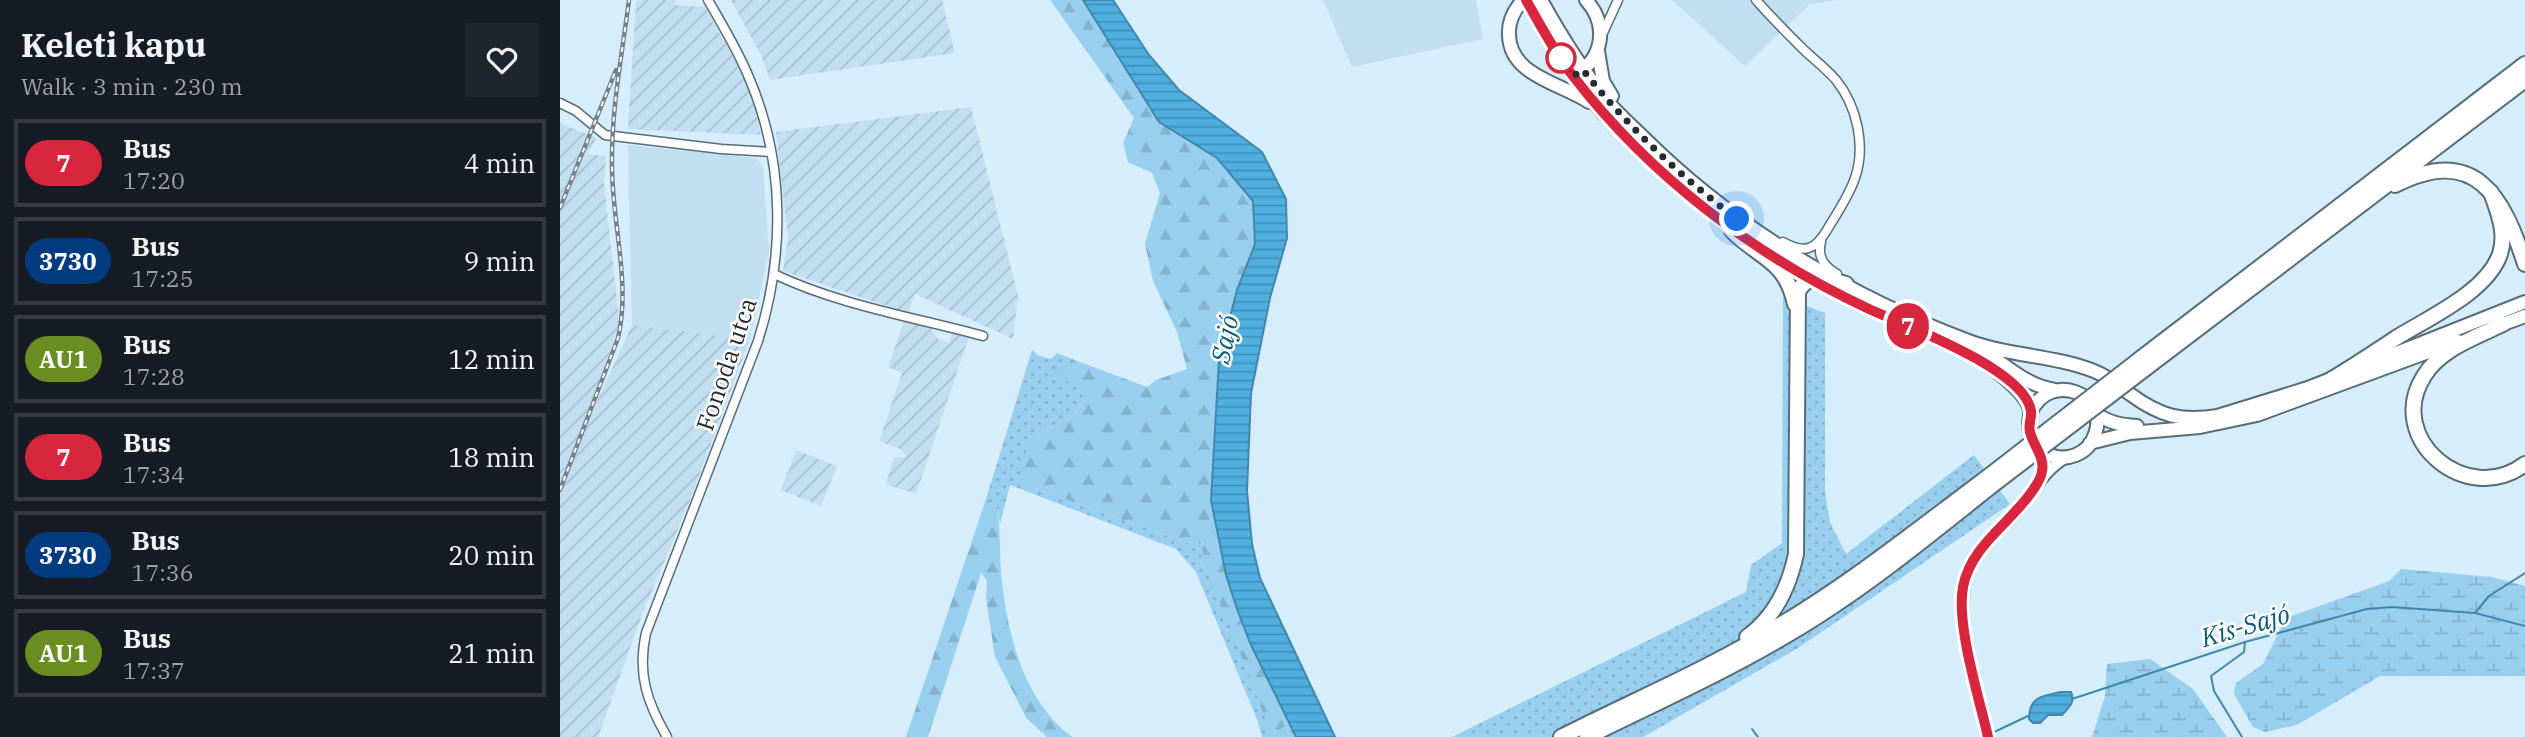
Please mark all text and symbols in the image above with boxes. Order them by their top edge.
text: Keleti kapu [21,23,206,66]
button: heart [465,23,539,97]
unlabelled marker [1546,43,1576,73]
text: Walk · 3 min · 230 m [21,71,243,101]
text: Bus [123,131,171,165]
text: 4 min [464,146,535,180]
text: 7 [56,147,71,179]
text: 17:20 [123,165,185,195]
your location [1719,201,1754,236]
text: Bus [132,229,180,263]
text: 9 min [464,244,535,278]
text: 3730 [39,245,97,277]
text: 17:25 [132,263,193,293]
street label: Fonoda utca [688,293,764,435]
line badge: 7 [1885,303,1931,349]
text: 7 [1901,310,1915,342]
water label: Sajó [1202,312,1246,367]
text: Bus [123,327,171,361]
text: 12 min [448,342,535,376]
text: AU1 [39,343,88,375]
text: 17:28 [123,361,185,391]
text: Bus [123,425,171,459]
text: 18 min [448,440,535,474]
text: 7 [56,441,71,473]
text: 17:34 [123,459,185,489]
text: Bus [132,523,180,557]
text: 20 min [448,538,535,572]
text: 3730 [39,539,97,571]
text: 17:36 [132,557,193,587]
water label: Kis-Sajó [2195,596,2294,654]
text: Bus [123,621,171,655]
text: 21 min [448,636,535,670]
text: AU1 [39,637,88,669]
text: 17:37 [123,655,185,685]

